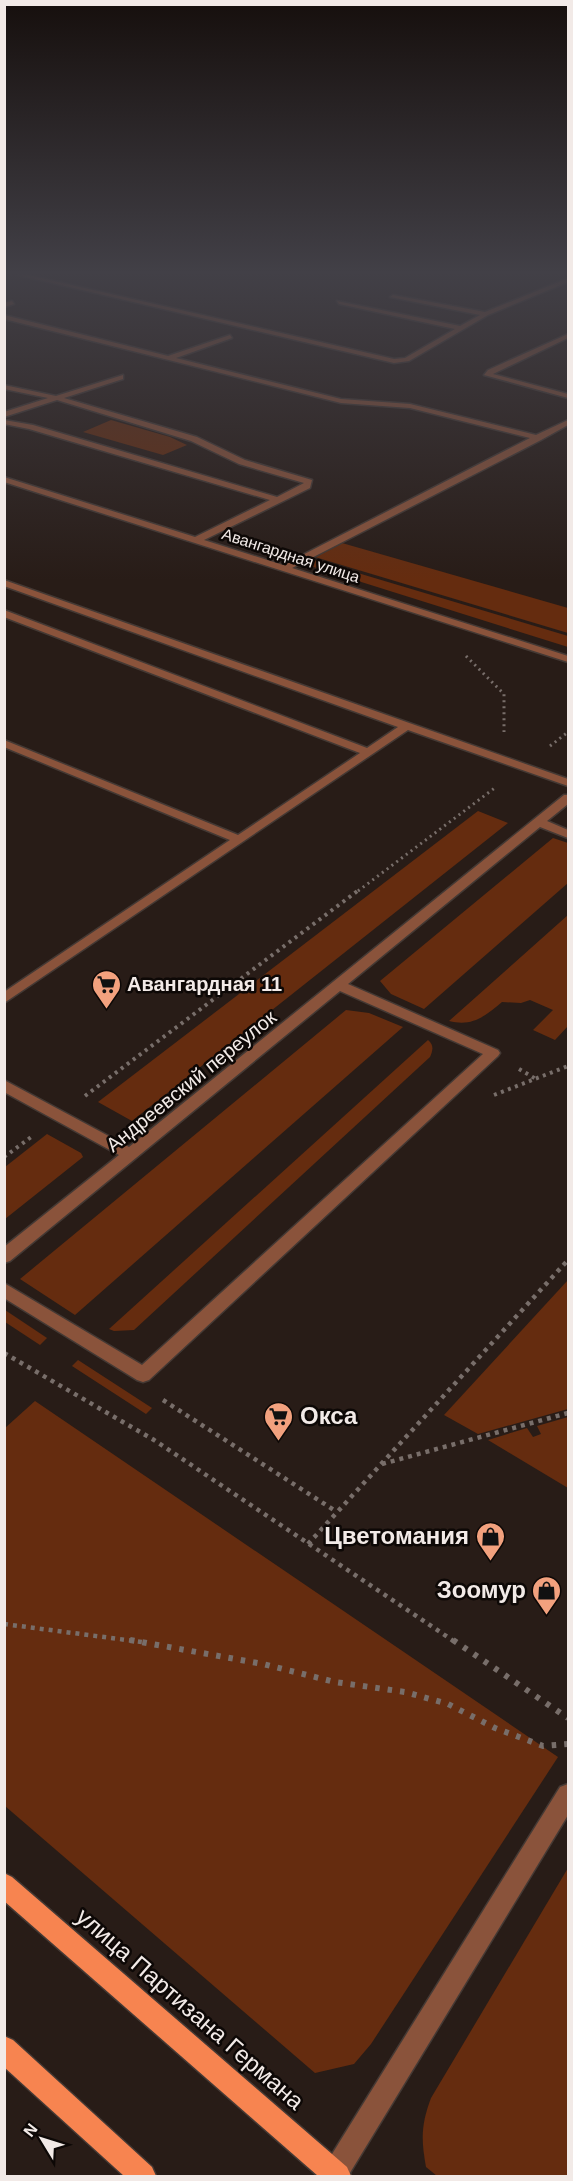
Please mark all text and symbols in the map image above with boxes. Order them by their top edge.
street label: Авангардная улица [220,525,362,586]
supermarket icon: Авангардная 11 [90,968,122,1010]
place label: Авангардная 11 [127,973,282,995]
street label: Андреевский переулок [102,1006,280,1156]
supermarket icon: Окса [263,1400,295,1442]
place label: Окса [300,1402,358,1429]
shop icon: Цветомания [474,1520,506,1562]
place label: Цветомания [324,1522,469,1549]
shop icon: Зоомур [531,1574,563,1616]
place label: Зоомур [437,1576,526,1603]
street label: улица Партизана Германа [71,1902,310,2115]
north arrow [12,2109,72,2169]
text: N [20,2120,41,2140]

